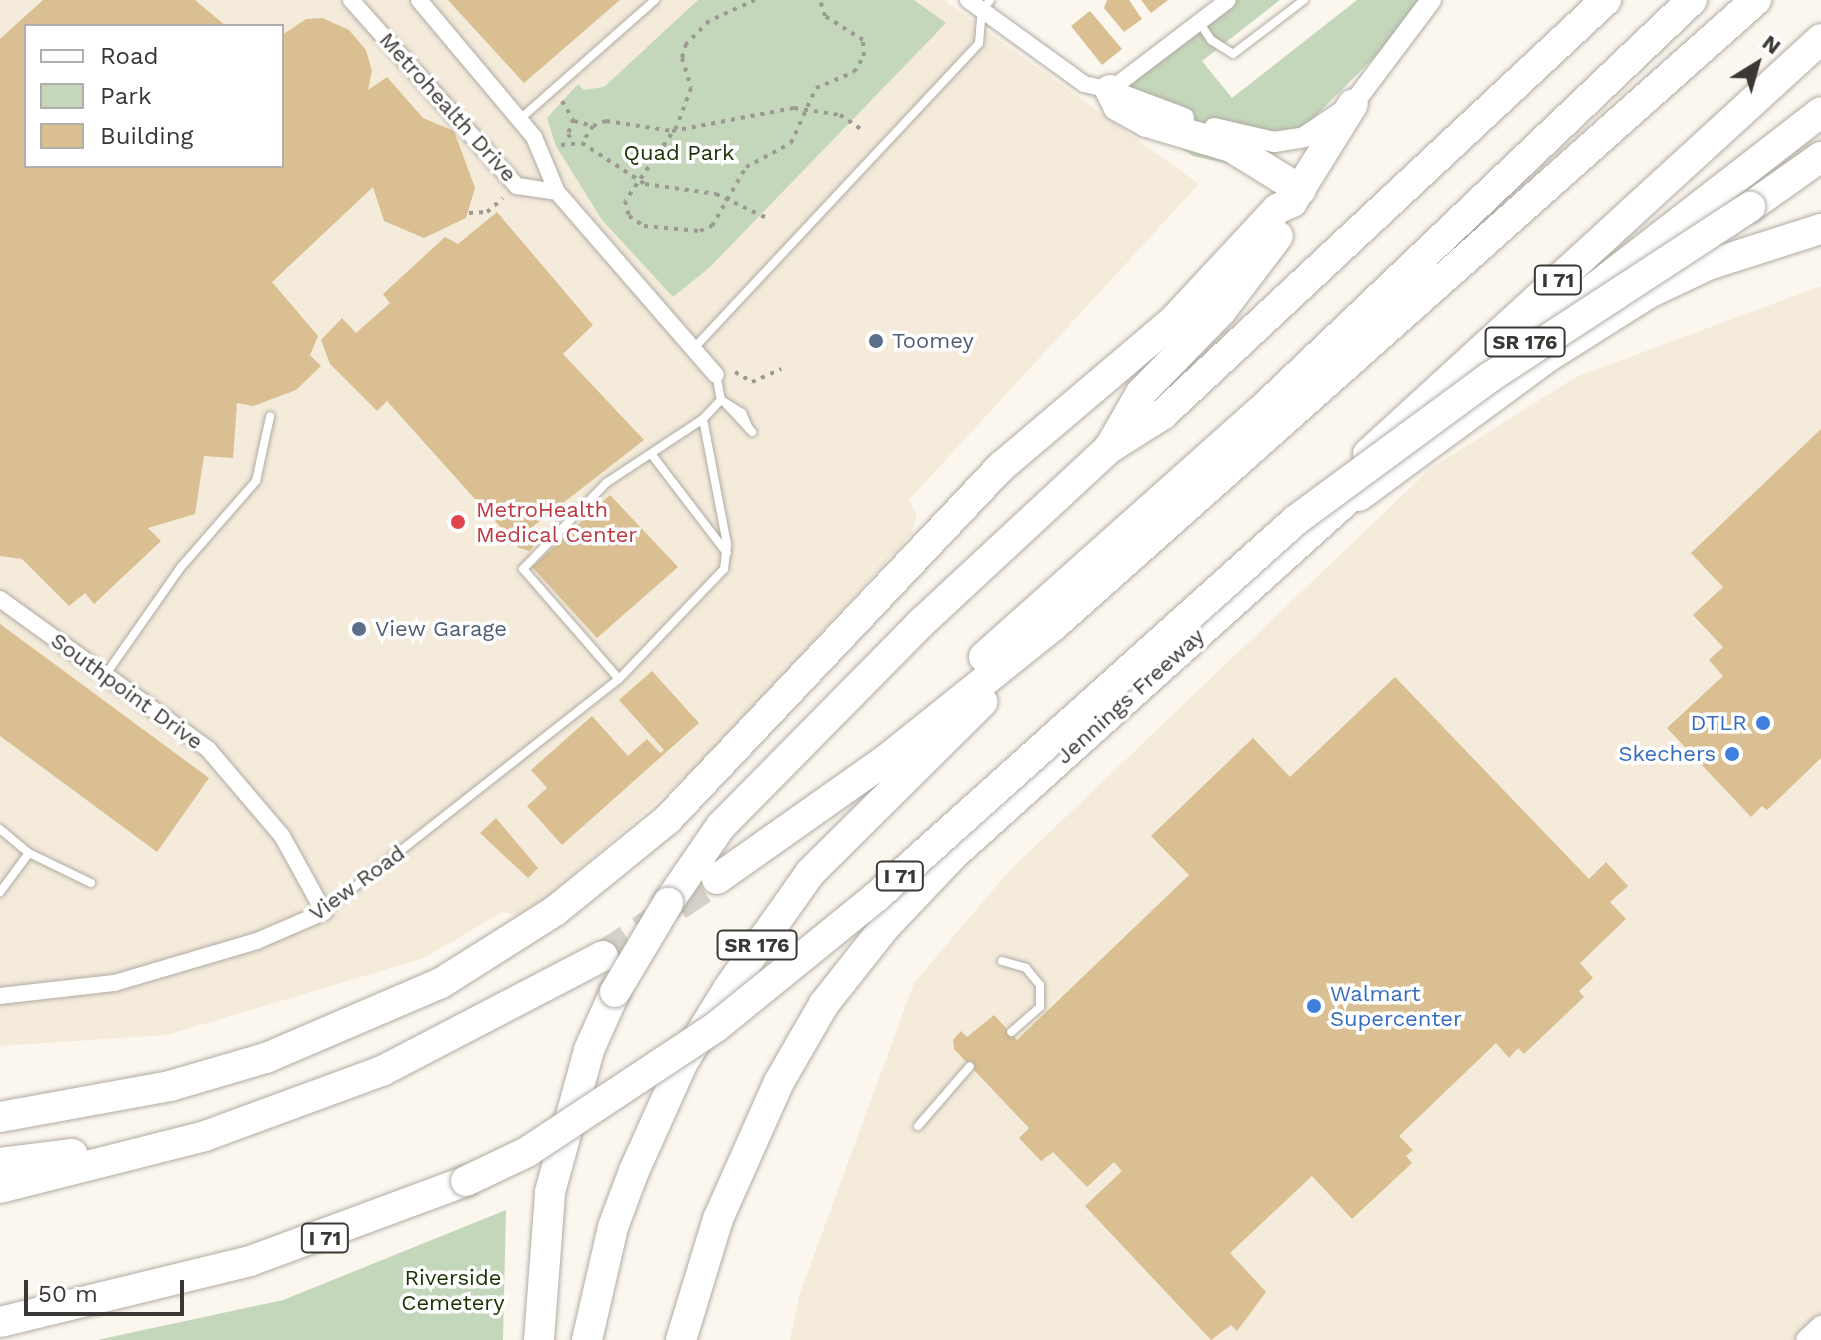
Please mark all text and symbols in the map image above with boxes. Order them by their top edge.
legend [24,24,284,168]
north arrow [1717,24,1797,104]
street label: Metrohealth Drive [374,27,522,187]
text: N [1758,30,1786,59]
text: Road [100,42,159,70]
text: Park [100,82,152,110]
text: Building [100,122,193,150]
park label: Quad Park [623,140,735,166]
road number: I 71 [1532,264,1584,296]
road number: SR 176 [1483,326,1567,358]
place label: Toomey [892,328,974,354]
marker: Toomey [867,332,885,350]
place label: MetroHealth Medical Center [476,496,638,548]
marker: MetroHealth Medical Center [447,511,469,533]
place label: View Garage [375,616,507,642]
marker: View Garage [350,620,368,638]
street label: Jennings Freeway [1051,623,1209,769]
street label: Southpoint Drive [46,627,208,755]
place label: DTLR [1691,710,1747,736]
marker: DTLR [1754,714,1772,732]
place label: Skechers [1618,741,1716,767]
marker: Skechers [1723,745,1741,763]
street label: View Road [304,839,410,927]
road number: I 71 [874,860,926,892]
road number: SR 176 [715,929,799,961]
place label: Walmart Supercenter [1330,980,1462,1032]
marker: Walmart Supercenter [1305,997,1323,1015]
road number: I 71 [299,1222,351,1254]
scale bar [28,1264,188,1314]
park label: Riverside Cemetery [401,1264,505,1316]
text: 50 m [38,1280,98,1308]

